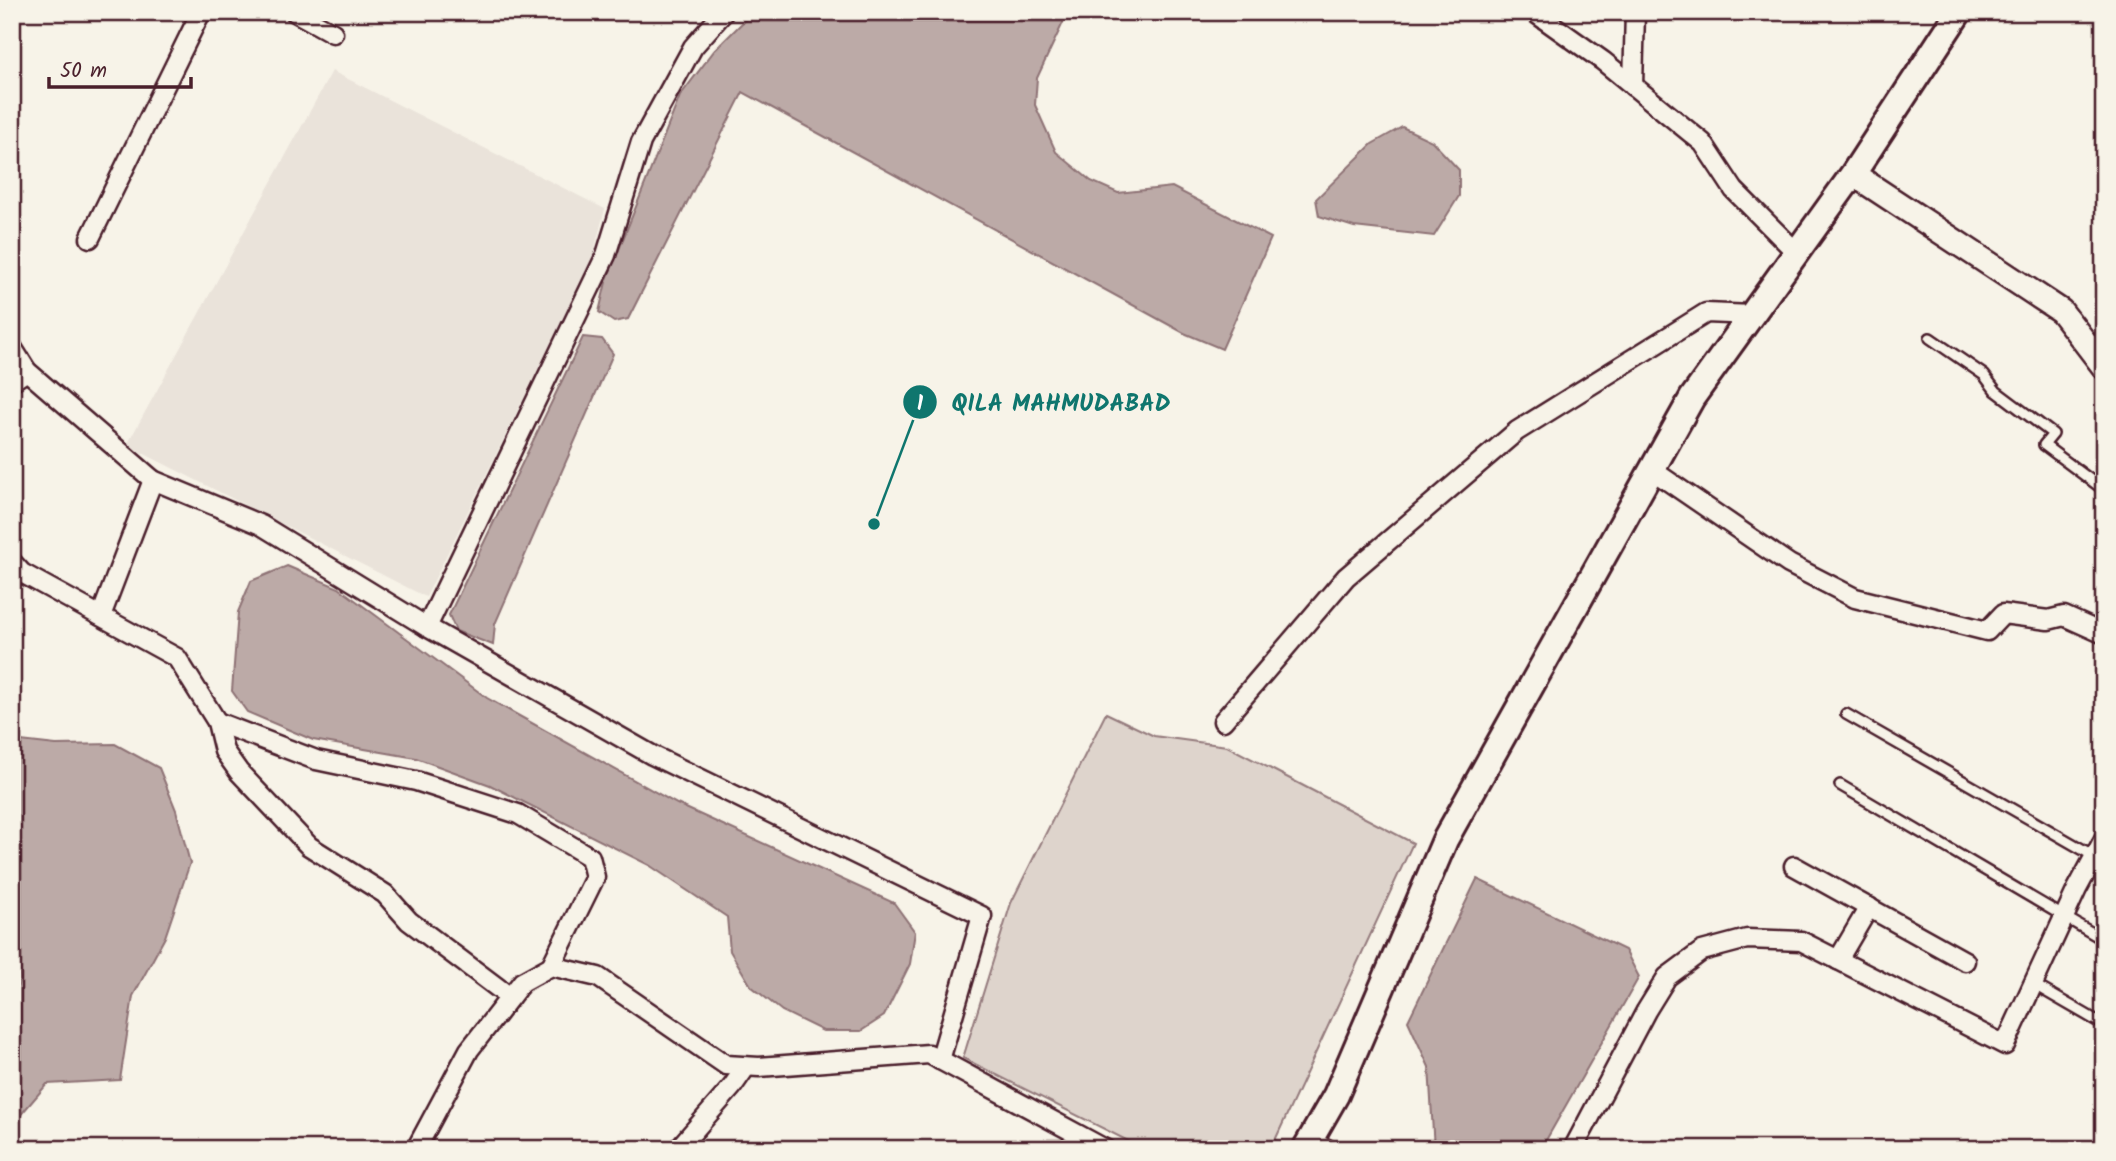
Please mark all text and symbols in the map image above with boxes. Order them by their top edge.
scale bar [49,46,191,90]
text: 50 m [60,55,107,88]
callout: QILA MAHMUDABAD [902,380,1184,425]
text: QILA MAHMUDABAD [951,385,1171,424]
text: 1 [917,388,924,421]

